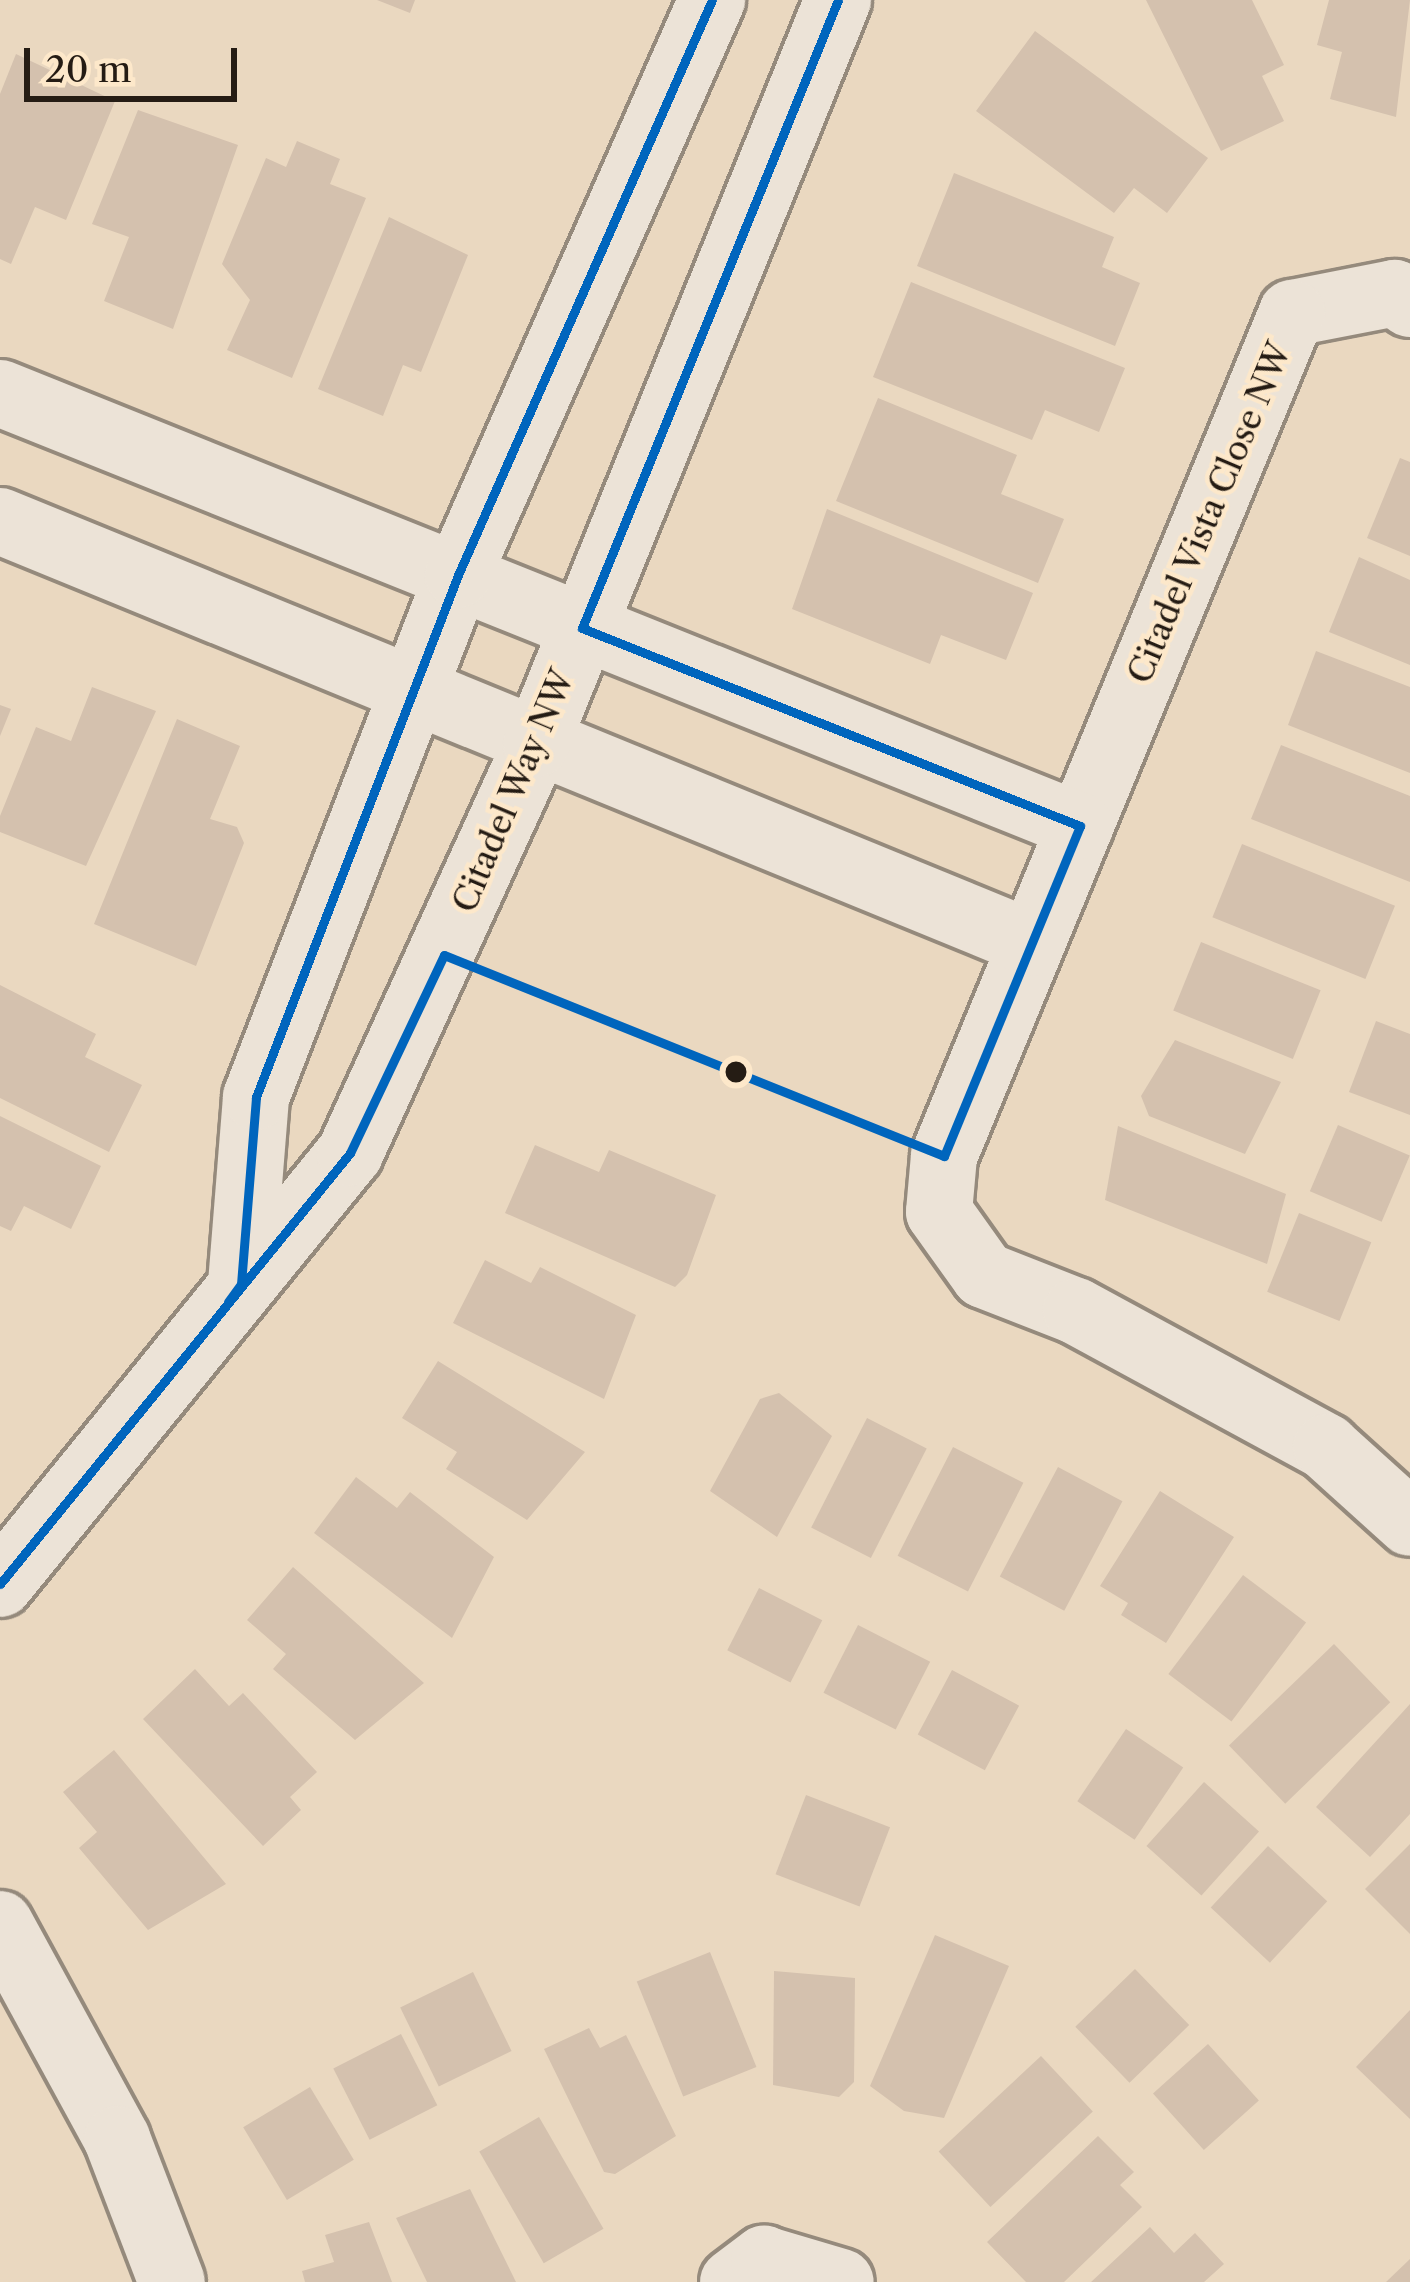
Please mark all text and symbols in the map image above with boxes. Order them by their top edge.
scale bar [30,24,243,98]
text: 20 m [45,47,132,91]
street label: Citadel Vista Close NW [1120,336,1300,690]
street label: Citadel Way NW [445,663,583,919]
unlabelled marker [725,1061,747,1083]

